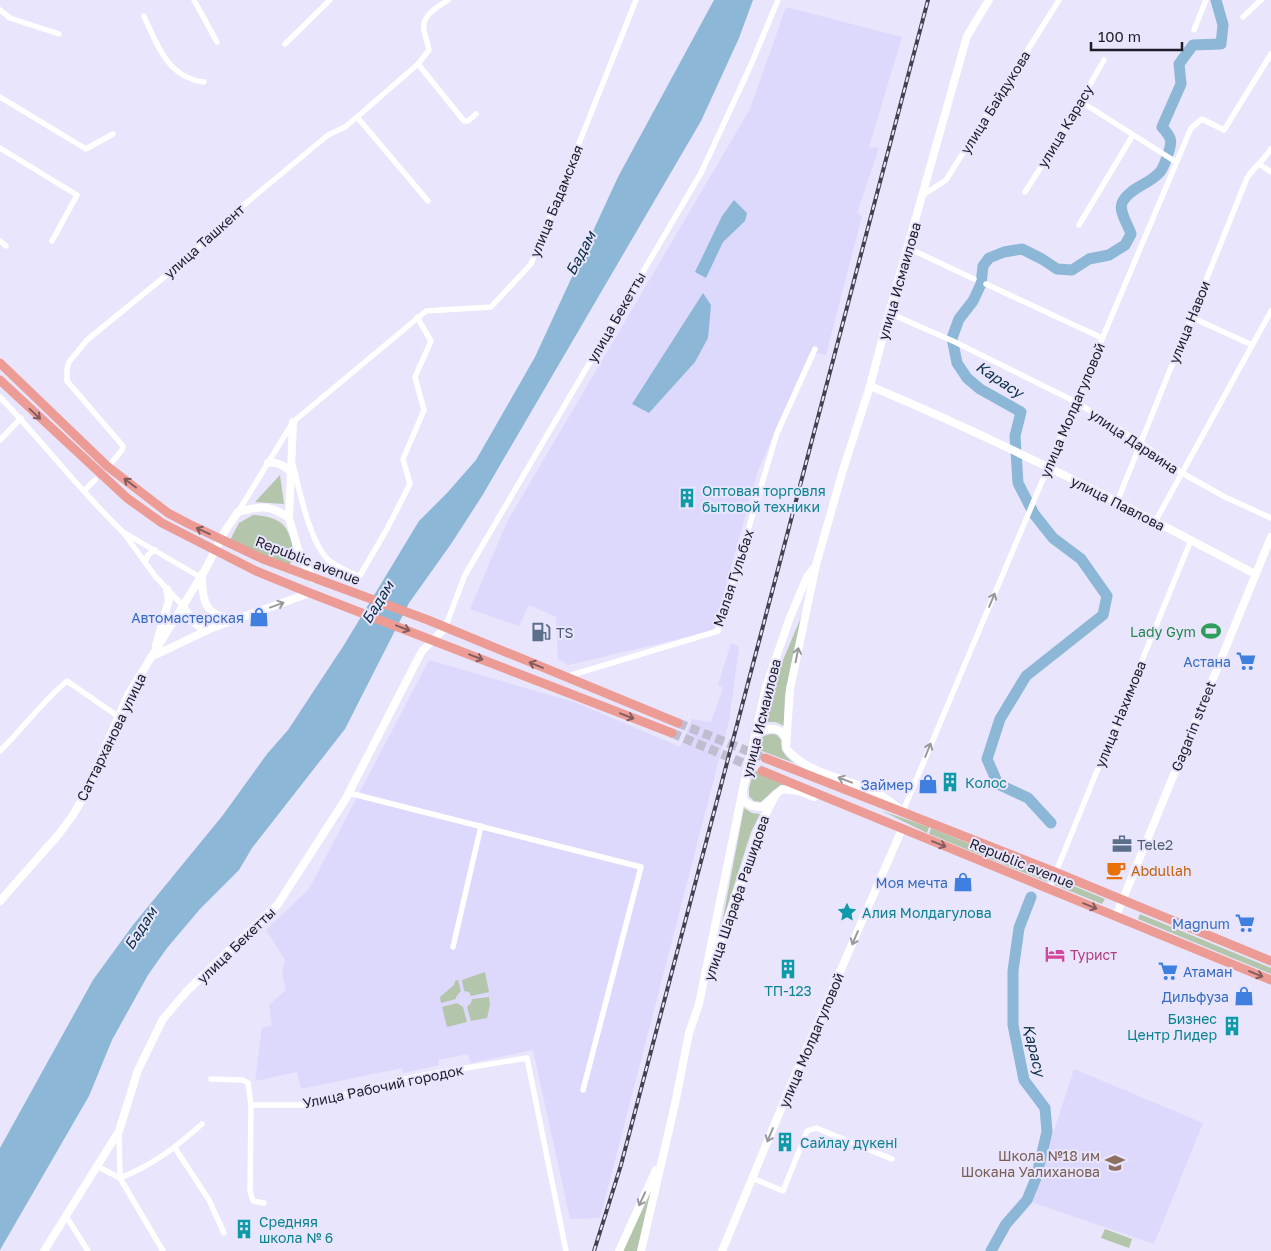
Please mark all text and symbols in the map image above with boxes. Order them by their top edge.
scale bar [1091,20,1182,52]
text: 100 m [1098,27,1141,45]
street label: улица Байдукова [956,47,1034,157]
street label: улица Карасу [1034,81,1097,171]
street label: улица Бадамская [526,142,586,260]
street label: улица Ташкент [160,200,248,282]
street label: улица Исмаилова [874,220,924,342]
water label: Бадам [561,228,599,278]
street label: улица Бекетты [583,269,649,365]
street label: улица Навои [1165,278,1213,366]
street label: улица Молдагуловой [1036,340,1108,480]
water label: Карасу [973,357,1029,404]
street label: улица Дарвина [1086,405,1182,477]
one-way arrow [29,408,42,420]
street label: улица Павлова [1068,472,1168,534]
one-way arrow [123,478,136,489]
place label: Оптовая торговля бытовой техники [702,482,826,515]
building icon: Оптовая торговля бытовой техники [676,487,698,509]
one-way arrow [196,526,211,535]
street label: Малая Гульбах [709,527,757,629]
street label: Republic avenue [253,532,363,588]
water label: Бадам [357,576,398,627]
one-way arrow [987,593,997,608]
one-way arrow [269,600,284,609]
shop icon: Автомастерская [248,606,270,628]
place label: Автомастерская [131,609,244,626]
sports icon: Lady Gym [1200,620,1222,642]
fuel station icon: TS [530,621,552,643]
place label: Lady Gym [1130,623,1196,640]
one-way arrow [395,624,410,633]
place label: TS [556,624,574,641]
one-way arrow [792,647,802,663]
supermarket icon: Астана [1235,650,1257,672]
one-way arrow [468,653,483,662]
place label: Астана [1183,653,1231,670]
street label: улица Исмаилова [738,657,784,779]
street label: улица Нахимова [1091,658,1149,770]
one-way arrow [529,660,544,669]
street label: Саттарханова улица [73,670,149,804]
street label: Gagarin street [1167,678,1219,774]
one-way arrow [619,712,635,721]
one-way arrow [924,743,934,758]
building icon: Колос [939,771,961,793]
shop icon: Займер [917,773,939,795]
place label: Колос [965,774,1007,791]
one-way arrow [838,775,853,784]
place label: Займер [861,776,913,793]
street label: улица Шарафа Рашидова [700,813,772,983]
office icon: Tele2 [1111,833,1133,855]
street label: Republic avenue [967,834,1077,892]
place label: Tele2 [1137,836,1173,853]
one-way arrow [931,840,946,849]
cafe icon: Аbdullah [1105,859,1127,881]
place label: Аbdullah [1131,862,1192,879]
shop icon: Моя мечта [952,871,974,893]
place label: Моя мечта [876,874,948,891]
place icon: Алия Молдагулова [836,901,858,923]
one-way arrow [1082,901,1097,911]
water label: Бадам [120,902,161,953]
street label: улица Бекетты [193,903,279,987]
place label: Алия Молдагулова [862,904,992,921]
supermarket icon: Magnum [1234,912,1256,934]
place label: Magnum [1172,915,1230,932]
one-way arrow [849,930,859,945]
hotel icon: Турист [1044,943,1066,965]
place label: Турист [1070,946,1117,963]
building icon: ТП-123 [777,958,799,980]
supermarket icon: Атаман [1157,960,1179,982]
place label: Атаман [1183,963,1233,980]
street label: улица Молдагуловой [775,970,847,1110]
one-way arrow [1248,970,1263,979]
place label: ТП-123 [764,982,812,999]
shop icon: Дильфуза [1233,985,1255,1007]
place label: Дильфуза [1162,988,1229,1005]
place label: Бизнес Центр Лидер [1127,1010,1217,1043]
building icon: Бизнес Центр Лидер [1221,1015,1243,1037]
water label: Қарасу [1019,1022,1050,1081]
street label: Улица Рабочий городок [301,1061,465,1111]
one-way arrow [764,1127,774,1142]
building icon: Сайлау дүкені [774,1131,796,1153]
place label: Сайлау дүкені [800,1134,897,1151]
place label: Школа №18 им Шокана Уалиханова [961,1147,1100,1180]
school or university icon: Школа №18 им Шокана Уалиханова [1104,1152,1126,1174]
one-way arrow [637,1191,647,1206]
place label: Средняя школа № 6 [259,1213,333,1246]
building icon: Средняя школа № 6 [233,1218,255,1240]

